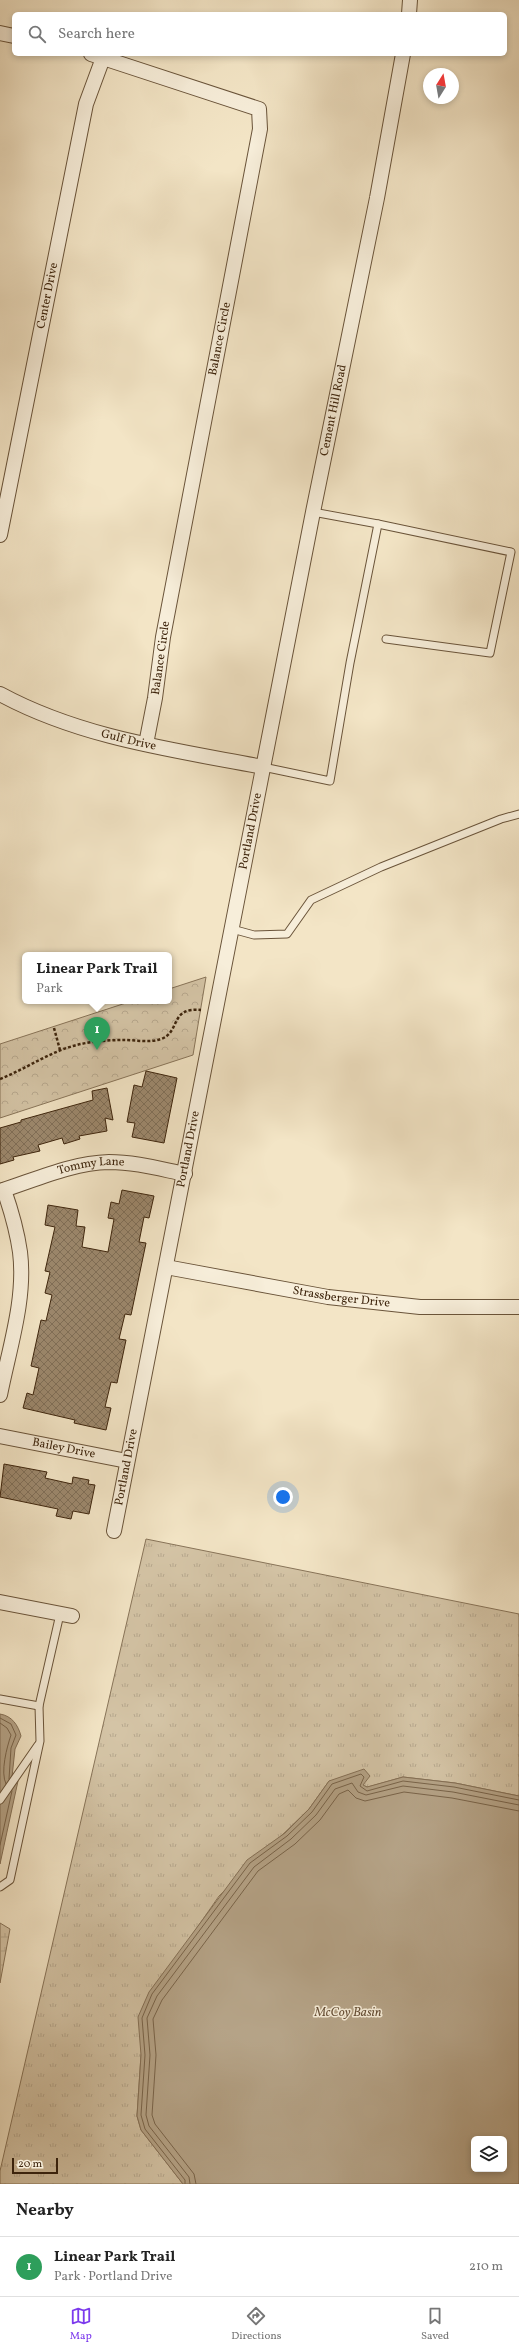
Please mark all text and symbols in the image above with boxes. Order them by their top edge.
search box [12,12,507,56]
icon: search [26,23,48,45]
text: Search here [58,24,135,45]
north arrow [423,68,459,104]
street label: Center Drive [33,261,62,330]
street label: Balance Circle [205,301,235,377]
street label: Cement Hill Road [317,363,351,458]
street label: Balance Circle [148,620,174,696]
street label: Gulf Drive [99,726,158,755]
street label: Portland Drive [235,791,266,871]
popup [22,952,172,1004]
text: Linear Park Trail [36,959,158,980]
text: Park [36,980,63,998]
pin: 1 [84,1017,110,1050]
street label: Portland Drive [173,1109,204,1189]
street label: Tommy Lane [56,1154,125,1179]
street label: Strassberger Drive [291,1283,391,1312]
street label: Portland Drive [111,1427,142,1507]
street label: Bailey Drive [31,1435,97,1463]
your location [273,1487,293,1507]
water label: McCoy Basin [314,2004,382,2022]
map controls [471,2136,507,2172]
button: layers [471,2136,507,2172]
scale bar [12,2156,58,2175]
text: 20 m [18,2157,42,2172]
text: Nearby [16,2199,74,2222]
text: Linear Park Trail [54,2247,175,2268]
text: 1 [26,2258,32,2276]
text: 210 m [469,2258,503,2276]
text: Park · Portland Drive [54,2268,172,2286]
tab: Map [70,2305,92,2344]
tab: Directions [231,2305,282,2344]
tab: Saved [421,2305,449,2344]

